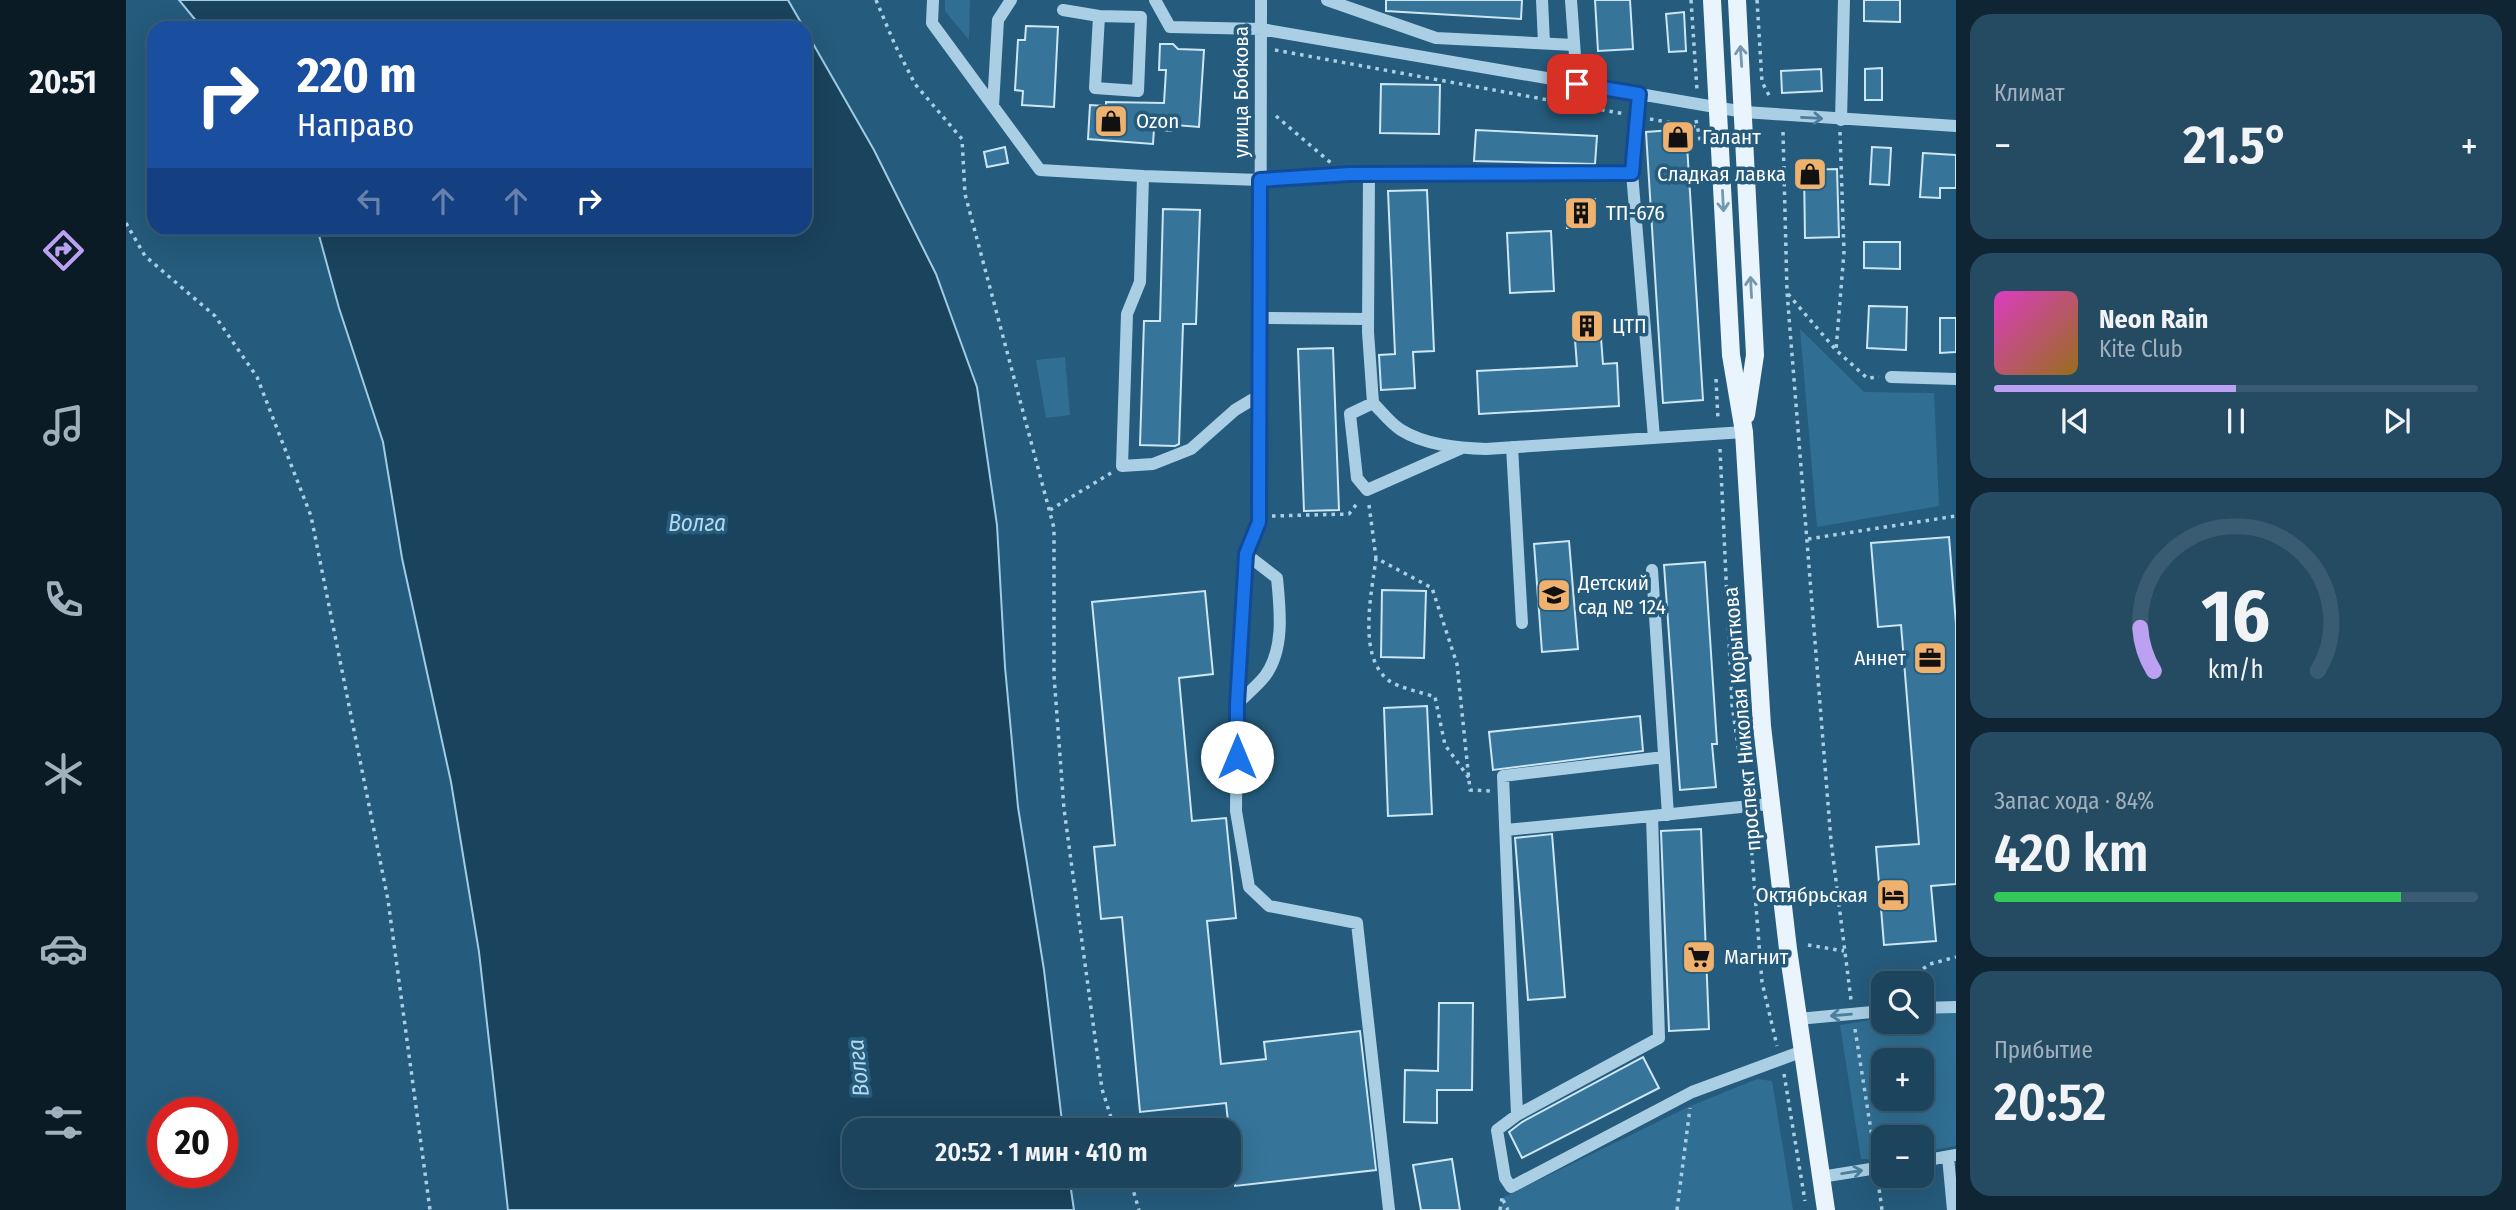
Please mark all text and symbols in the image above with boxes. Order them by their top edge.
street label: улица Бобкова [1228,26,1254,158]
one-way arrow [1734,45,1747,68]
text: 220 m [297,46,417,105]
icon: right [182,49,273,140]
pin [1547,54,1607,114]
text: 20:51 [29,63,97,101]
icon: arrive [1558,65,1596,103]
text: Климат [1994,79,2065,107]
shop icon: Ozon [1092,102,1130,140]
text: Направо [297,106,414,144]
place label: Ozon [1136,108,1179,134]
one-way arrow [1801,112,1823,125]
text: 21.5° [2183,114,2289,177]
shop icon: Галант [1659,118,1697,156]
text: − [1994,123,2011,169]
text: + [2461,123,2478,169]
place label: Галант [1702,124,1761,150]
shop icon: Сладкая лавка [1791,155,1829,193]
place label: Сладкая лавка [1657,161,1786,187]
icon: left [351,182,389,220]
icon: ahead [424,182,462,220]
icon: ahead [497,182,535,220]
icon: right [570,182,608,220]
one-way arrow [1716,189,1729,212]
building icon: ТП-676 [1562,194,1600,232]
place label: ТП-676 [1606,200,1665,226]
icon: directions [39,226,88,275]
one-way arrow [1745,276,1758,299]
text: Neon Rain [2099,304,2208,335]
building icon: ЦТП [1568,307,1606,345]
place label: ЦТП [1612,313,1647,339]
text: Kite Club [2099,335,2183,363]
icon: music [39,401,88,450]
icon: previous [2056,402,2094,440]
icon: pause [2217,402,2255,440]
icon: next [2378,402,2416,440]
water label: Волга [668,509,726,537]
place label: Детский сад № 124 [1577,570,1666,620]
text: 16 [2202,573,2270,660]
icon: phone [39,575,88,624]
school or university icon: Детский сад № 124 [1535,576,1573,614]
street label: проспект Николая Корыткова [1717,586,1767,852]
office icon: Аннет [1911,639,1949,677]
place label: Аннет [1854,645,1906,671]
text: km/h [2208,655,2264,685]
position arrow [1200,720,1274,794]
icon: climate [39,749,88,798]
text: Запас хода · 84% [1994,787,2154,815]
text: 420 km [1994,822,2149,885]
hotel icon: Октябрьская [1874,876,1912,914]
place label: Октябрьская [1755,882,1868,908]
icon: car [39,924,88,973]
supermarket icon: Магнит [1680,938,1718,976]
place label: Магнит [1724,944,1789,970]
map controls [1871,971,1934,1188]
button: search [1871,971,1934,1034]
one-way arrow [1830,1009,1852,1022]
text: Прибытие [1994,1036,2093,1064]
water label: Волга [841,1038,875,1098]
button: + [1871,1048,1934,1111]
text: 20:52 [1994,1071,2106,1134]
speed limit sign: 20 [147,1097,238,1188]
icon: filters [39,1098,88,1147]
button: − [1871,1125,1934,1188]
text: 20:52 · 1 мин · 410 m [935,1137,1148,1168]
one-way arrow [1840,1165,1863,1178]

